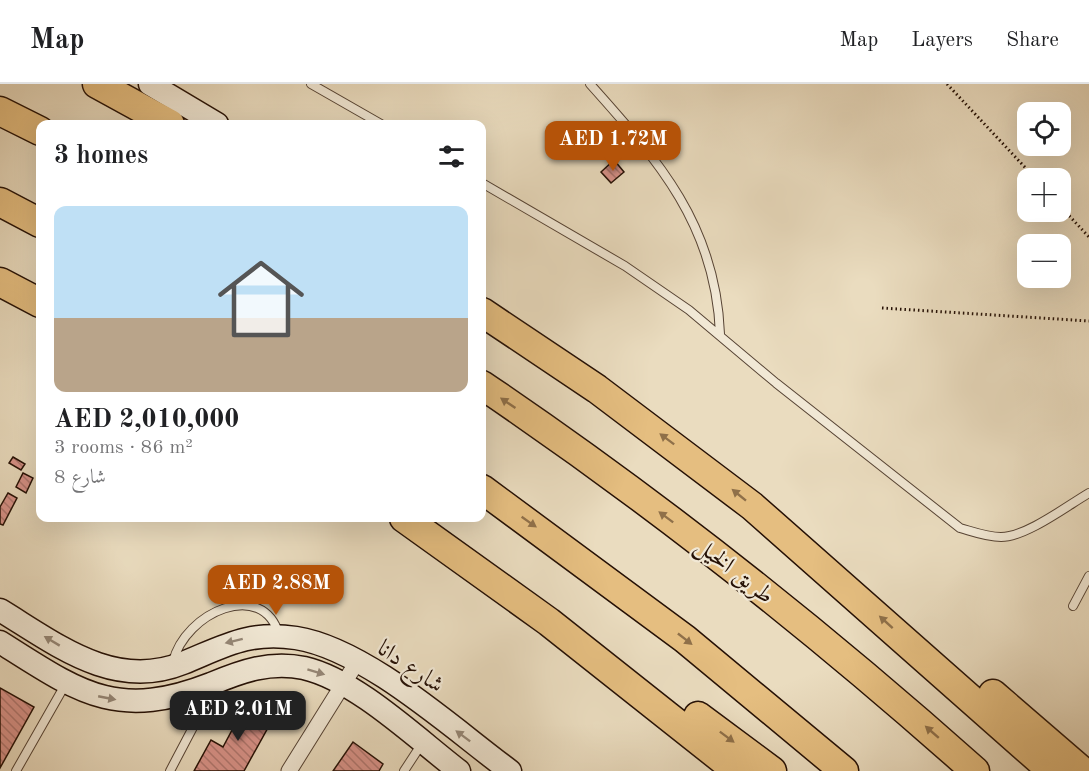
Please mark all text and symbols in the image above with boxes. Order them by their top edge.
text: Map [30,27,84,55]
text: Map [839,30,878,51]
text: Layers [911,30,973,51]
text: Share [1006,30,1059,51]
map controls [1017,102,1071,288]
button: locate [1017,102,1071,156]
pin: AED 1.72M [544,121,682,172]
text: AED 1.72M [559,130,667,150]
icon: filters [435,140,468,173]
text: 3 homes [54,143,148,169]
button: + [1017,168,1071,222]
button: − [1017,234,1071,288]
icon: home [207,245,315,353]
one-way arrow [500,398,516,409]
text: AED 2,010,000 [54,407,239,433]
one-way arrow [659,434,674,446]
text: 3 rooms · 86 m² [54,438,193,458]
text: شارع 8 [54,468,106,488]
one-way arrow [731,490,746,502]
one-way arrow [659,511,674,523]
one-way arrow [522,516,537,528]
street label: طريق الخيل [688,534,778,612]
pin: AED 2.88M [207,565,345,616]
text: AED 2.88M [222,574,330,594]
one-way arrow [879,615,894,629]
one-way arrow [678,633,693,645]
one-way arrow [44,636,60,647]
one-way arrow [225,637,243,647]
street label: شارع دانا [369,637,447,703]
one-way arrow [307,668,325,677]
pin: AED 2.01M [169,691,307,742]
one-way arrow [98,694,117,703]
text: AED 2.01M [184,700,292,720]
one-way arrow [924,726,939,739]
one-way arrow [456,730,472,742]
one-way arrow [718,731,734,743]

